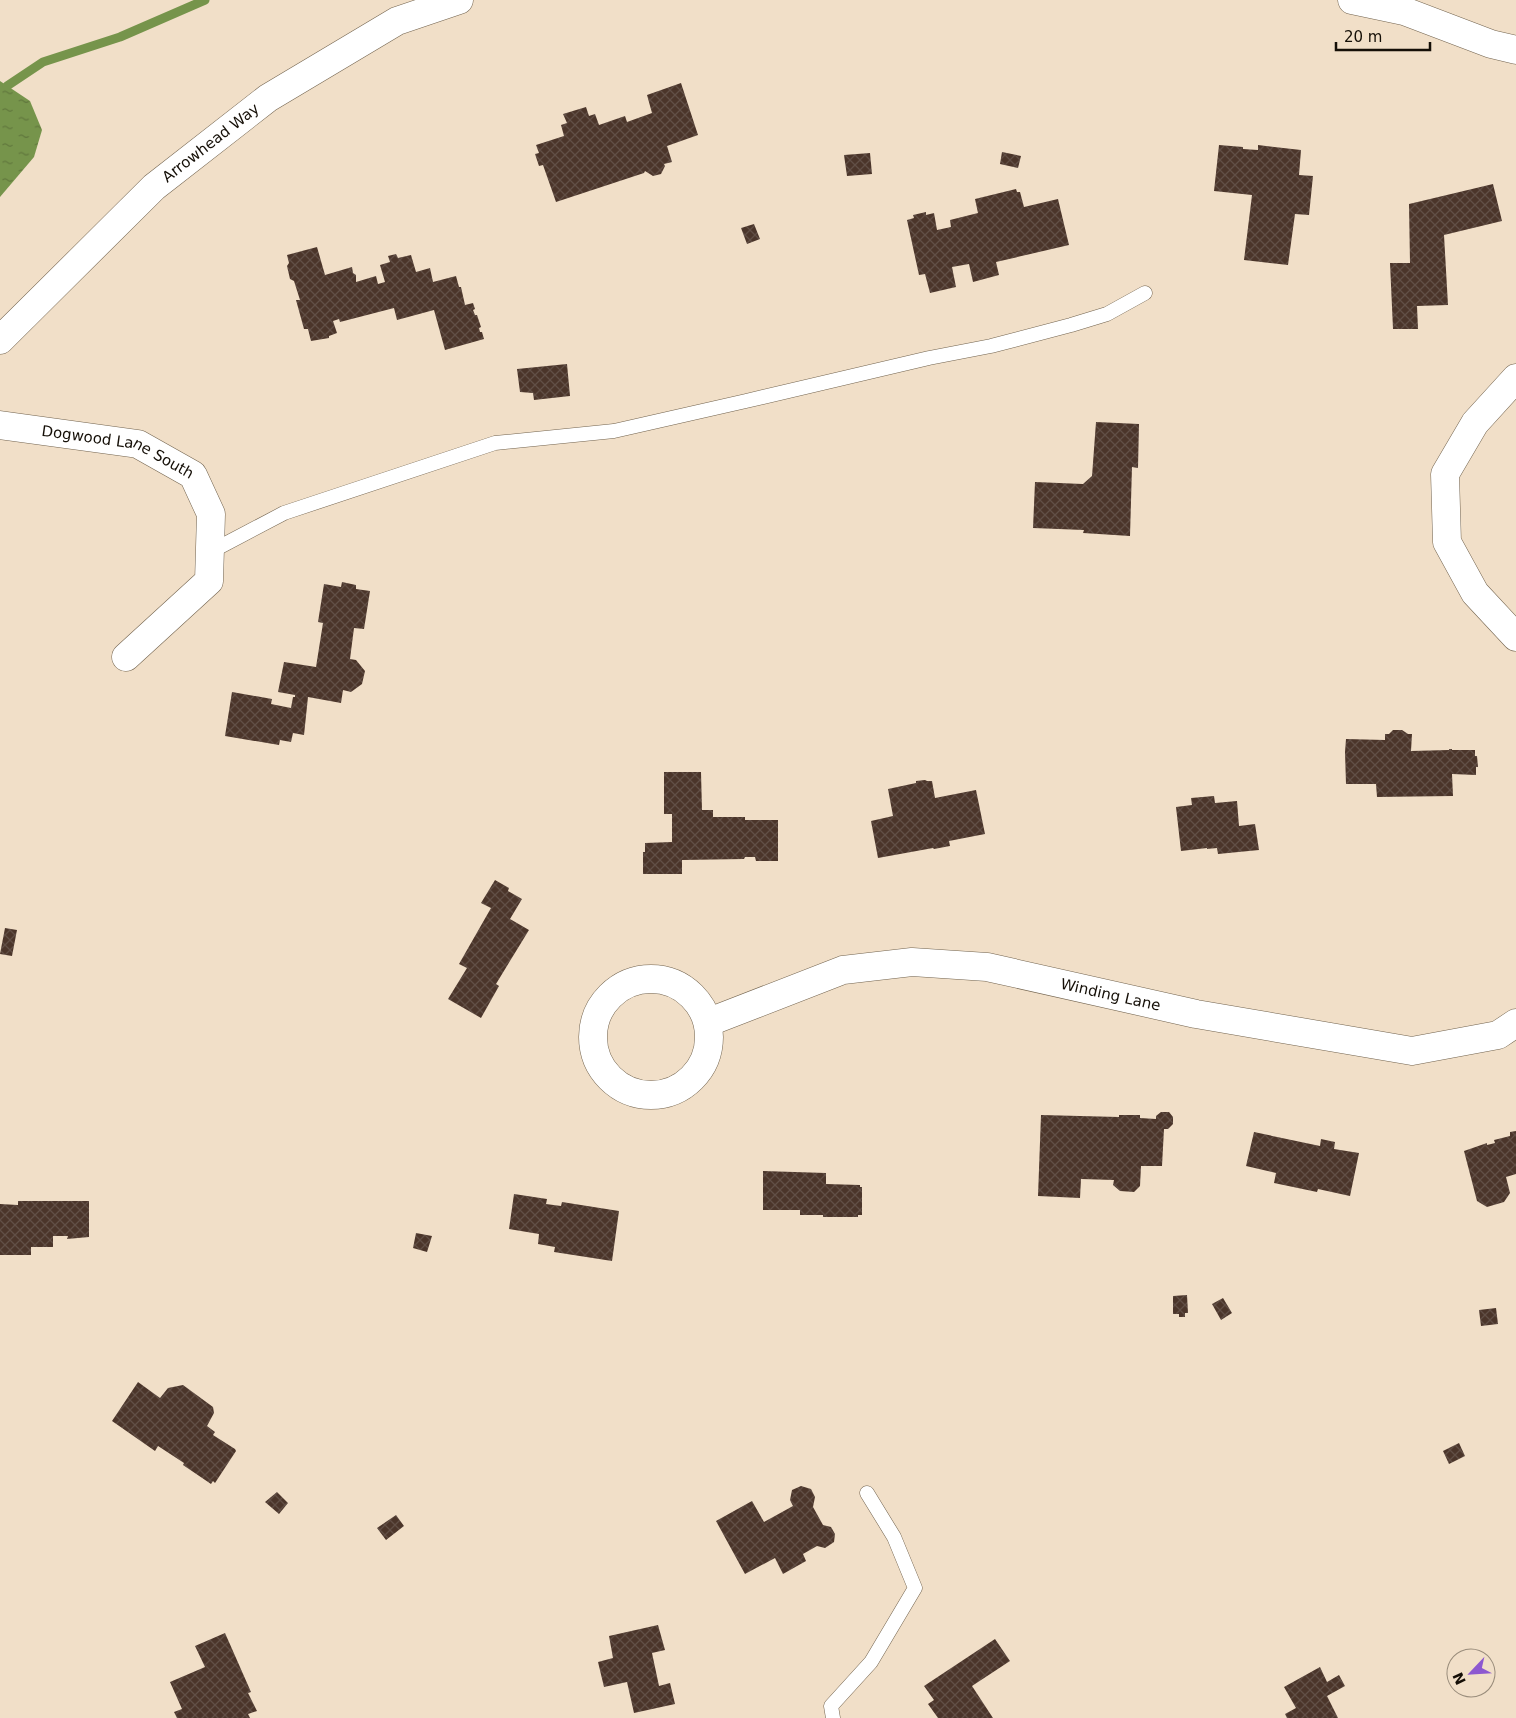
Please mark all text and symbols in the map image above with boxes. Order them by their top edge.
scale bar [1336,20,1430,52]
text: 20 m [1344,28,1382,46]
street label: Arrowhead Way [159,99,263,186]
street label: Dogwood Lane South [40,422,197,483]
street label: Winding Lane [1059,975,1162,1015]
north arrow [1446,1648,1496,1698]
text: N [1449,1670,1469,1687]

